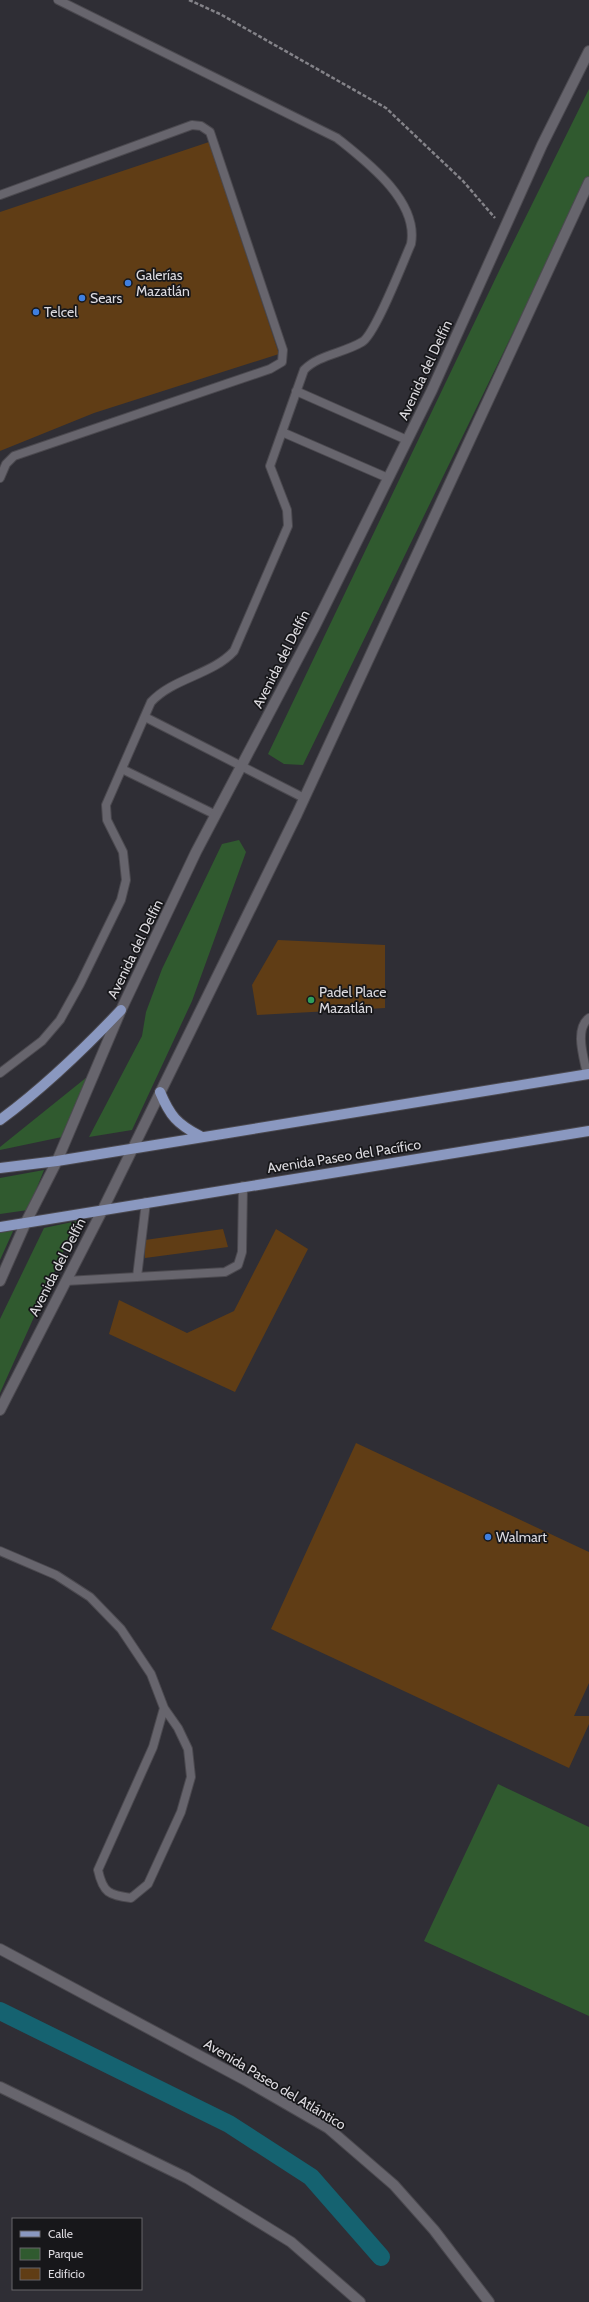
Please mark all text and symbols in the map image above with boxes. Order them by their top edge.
place label: Galerías Mazatlán [136,266,190,300]
marker: Galerías Mazatlán [123,278,133,288]
place label: Sears [90,289,122,307]
marker: Sears [77,293,87,303]
place label: Telcel [44,303,78,321]
marker: Telcel [31,307,41,317]
street label: Avenida del Delfín [394,317,456,423]
street label: Avenida del Delfín [248,607,314,711]
street label: Avenida del Delfín [103,896,167,1001]
place label: Padel Place Mazatlán [319,983,386,1017]
marker: Padel Place Mazatlán [306,995,316,1005]
street label: Avenida Paseo del Pacífico [266,1135,423,1177]
street label: Avenida del Delfín [24,1215,90,1319]
place label: Walmart [496,1528,547,1546]
marker: Walmart [483,1532,493,1542]
street label: Avenida Paseo del Atlántico [201,2034,350,2134]
legend [12,2218,142,2290]
text: Calle [48,2226,73,2241]
text: Parque [48,2246,83,2261]
text: Edificio [48,2266,85,2281]

